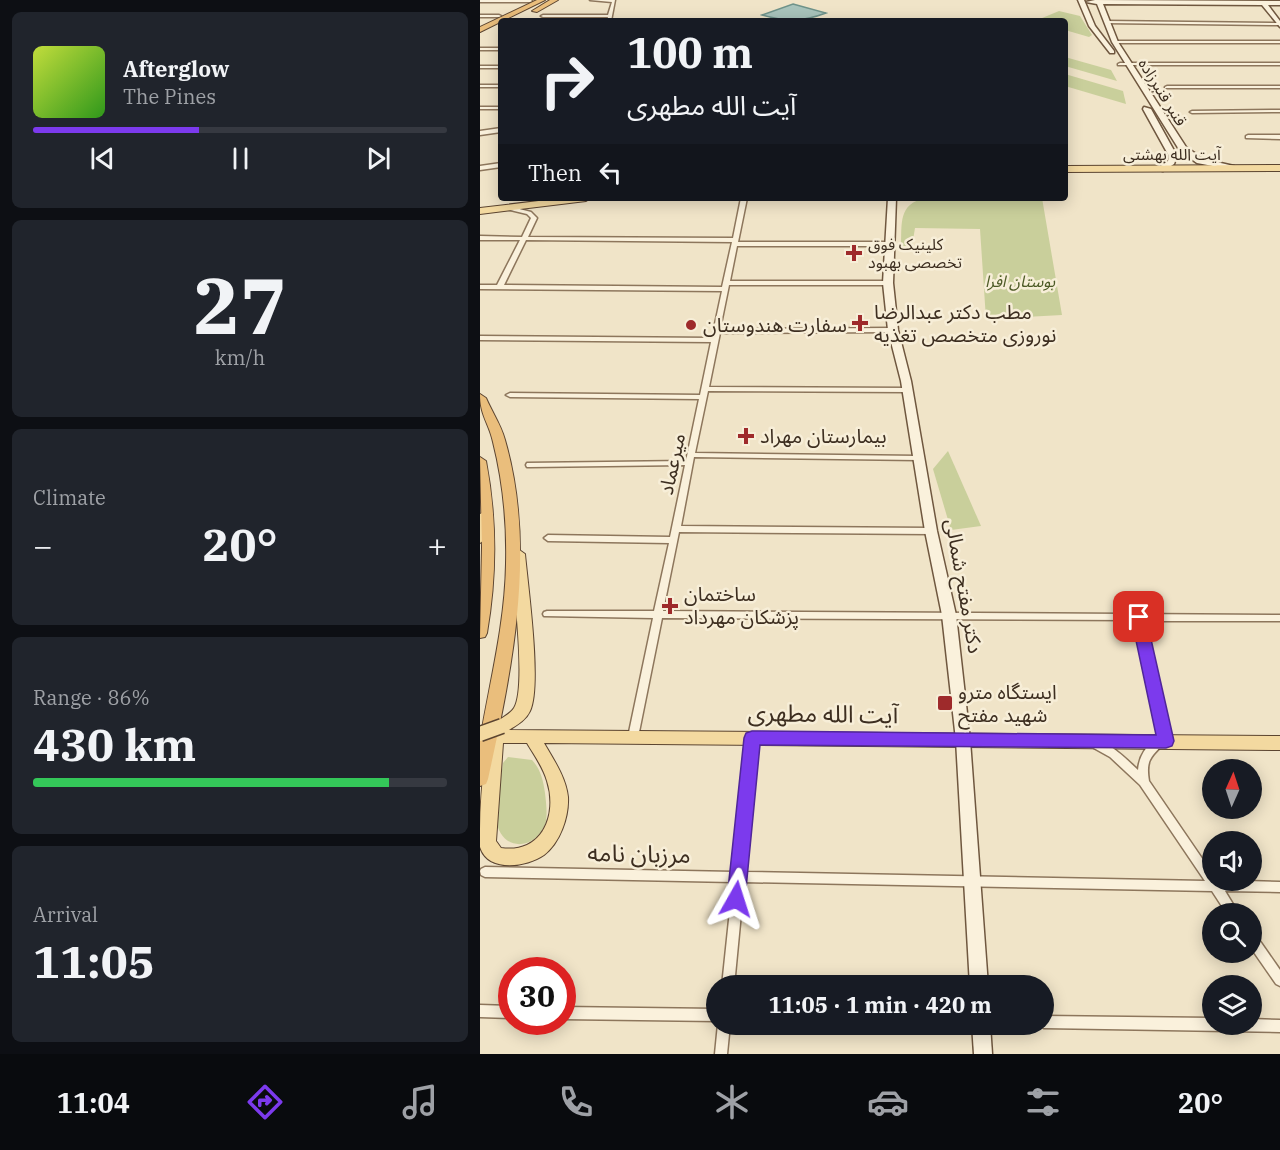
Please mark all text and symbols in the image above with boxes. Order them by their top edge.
text: 100 m [627,25,753,80]
icon: right [528,42,606,120]
text: Afterglow [123,54,230,83]
street label: قنبر قنبرزاده [1134,54,1192,130]
text: The Pines [123,83,216,110]
text: آیت الله مطهری [627,87,796,122]
icon: previous [86,142,119,175]
icon: pause [224,142,257,175]
icon: next [362,142,395,175]
street label: آیت الله بهشتی [1123,144,1222,164]
icon: left [594,156,627,189]
text: Then [528,158,582,187]
place label: کلینیک فوق تخصصی بهبود [868,234,962,272]
marker: کلینیک فوق تخصصی بهبود [845,244,863,262]
text: 27 [193,254,287,355]
park label: بوستان افرا [985,271,1056,291]
place label: مطب دکتر عبدالرضا نوروزی متخصص تغذیه [874,298,1056,348]
place label: سفارت هندوستان [703,311,847,338]
marker: مطب دکتر عبدالرضا نوروزی متخصص تغذیه [851,314,869,332]
marker: سفارت هندوستان [684,318,698,332]
text: km/h [215,344,265,371]
place label: بیمارستان مهراد [760,422,887,449]
marker: بیمارستان مهراد [737,427,755,445]
street label: میرعماد [652,431,691,497]
text: Climate [33,484,106,511]
text: 20° [202,515,278,573]
street label: دکتر مفتح شمالی [937,516,990,656]
text: − [33,524,53,567]
text: + [427,524,447,567]
place label: ساختمان پزشکان مهرداد [684,580,799,630]
pin [1113,591,1164,642]
marker: ساختمان پزشکان مهرداد [661,597,679,615]
icon: arrive [1122,600,1155,633]
place label: ایستگاه مترو شهید مفتح [958,678,1057,730]
text: Range · 86% [33,684,150,711]
marker: ایستگاه مترو شهید مفتح [936,694,954,712]
street label: آیت الله مطهری [747,696,900,730]
text: 430 km [33,715,196,773]
north arrow [1202,759,1262,819]
map controls [1202,759,1262,1035]
button: sound [1202,831,1262,891]
street label: مرزبان نامه [587,836,691,870]
position arrow [704,867,768,931]
text: Arrival [33,901,98,928]
button: search [1202,903,1262,963]
text: 11:05 [33,932,155,990]
speed limit sign: 30 [498,957,576,1035]
button: layers [1202,975,1262,1035]
text: 11:05 · 1 min · 420 m [768,990,992,1019]
icon: directions [244,1081,286,1123]
icon: music [399,1081,441,1123]
icon: phone [555,1081,597,1123]
icon: climate [711,1081,753,1123]
icon: car [867,1081,909,1123]
icon: filters [1022,1081,1064,1123]
text: 11:04 [57,1085,130,1120]
text: 20° [1178,1085,1223,1120]

